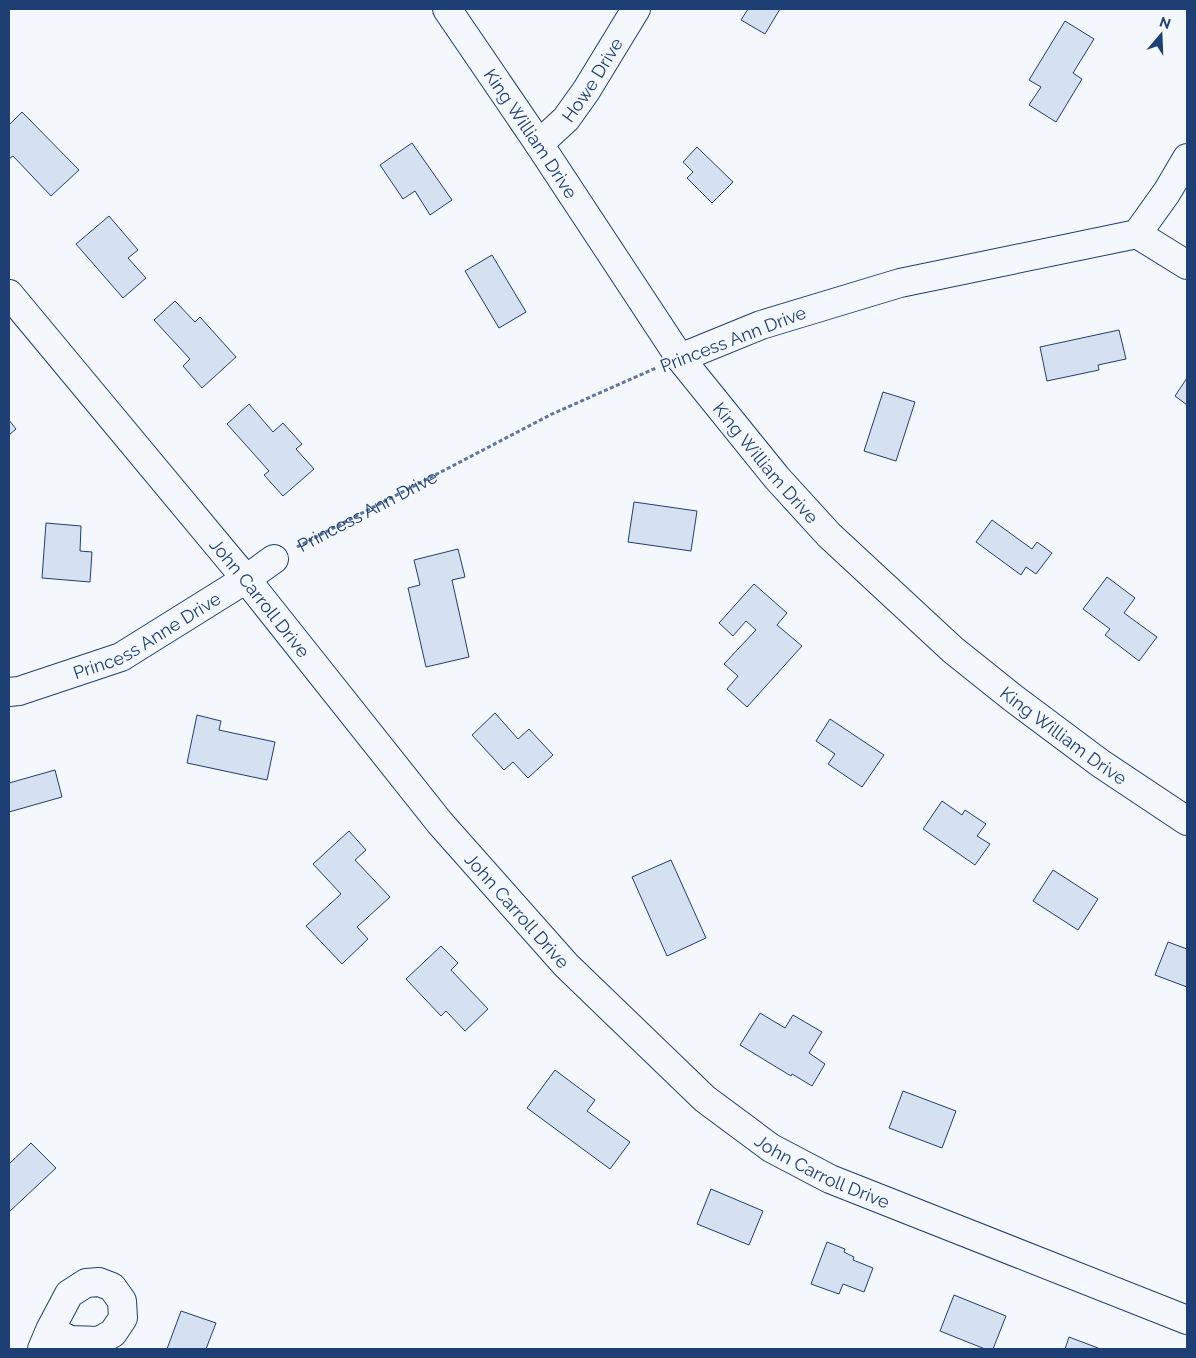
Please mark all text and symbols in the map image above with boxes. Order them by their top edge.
north arrow [1136,10,1186,60]
text: N [1158,13,1173,32]
street label: Howe Drive [557,33,627,126]
street label: King William Drive [480,64,582,202]
street label: Princess Ann Drive [657,301,809,376]
street label: King William Drive [709,398,823,527]
street label: Princess Ann Drive [294,465,441,556]
street label: John Carroll Drive [206,534,315,662]
street label: Princess Anne Drive [70,587,224,683]
street label: King William Drive [996,682,1131,789]
street label: John Carroll Drive [461,848,574,972]
street label: John Carroll Drive [751,1129,893,1212]

